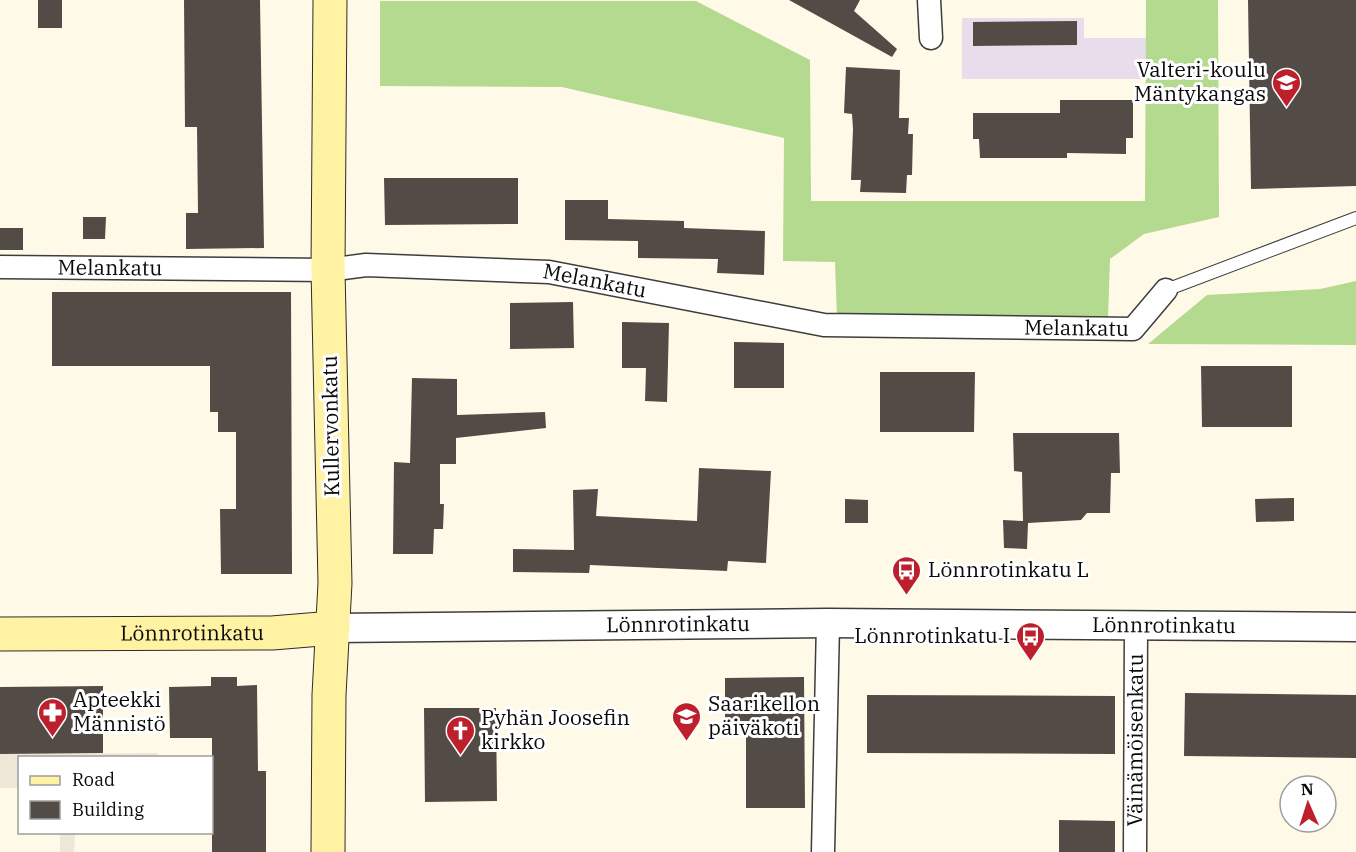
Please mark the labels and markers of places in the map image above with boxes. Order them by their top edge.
place label: Valteri-koulu Mäntykangas [1134,55,1266,107]
school or university icon: Valteri-koulu Mäntykangas [1271,66,1303,108]
bus stop icon: Lönnrotinkatu L [891,554,923,596]
place label: Lönnrotinkatu L [928,555,1089,583]
bus stop icon: Lönnrotinkatu I [1015,620,1047,662]
place label: Lönnrotinkatu I [854,621,1010,649]
place label: Apteekki Männistö [73,685,166,737]
place label: Saarikellon päiväkoti [708,689,820,741]
pharmacy icon: Apteekki Männistö [36,696,68,738]
school or university icon: Saarikellon päiväkoti [671,700,703,742]
place label: Pyhän Joosefin kirkko [481,703,630,755]
church icon: Pyhän Joosefin kirkko [444,714,476,756]

